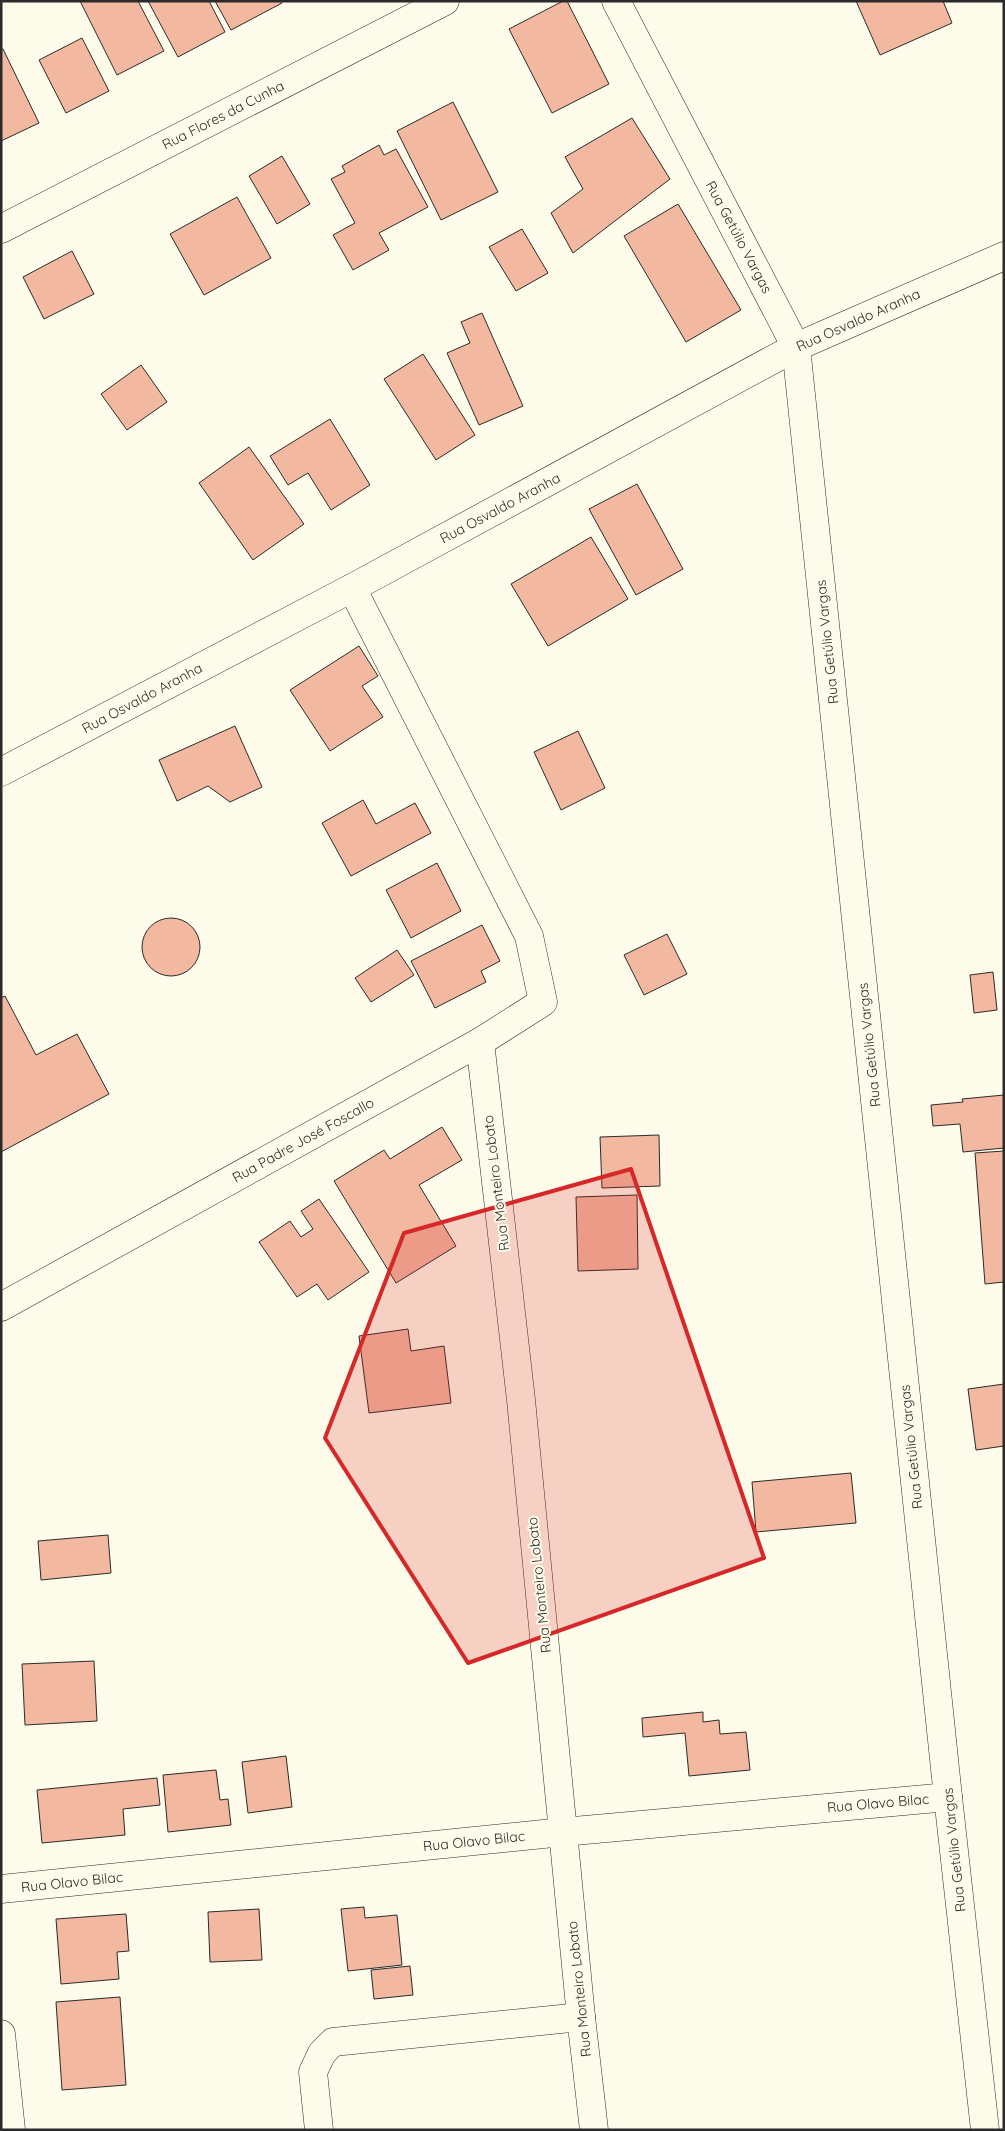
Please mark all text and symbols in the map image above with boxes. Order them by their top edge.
street label: Rua Flores da Cunha [159,76,287,154]
street label: Rua Getúlio Vargas [702,178,776,296]
street label: Rua Osvaldo Aranha [793,285,923,355]
street label: Rua Osvaldo Aranha [437,469,563,547]
street label: Rua Getúlio Vargas [812,579,842,705]
street label: Rua Osvaldo Aranha [79,659,205,737]
street label: Rua Getúlio Vargas [854,982,884,1108]
street label: Rua Padre José Foscallo [229,1093,377,1187]
street label: Rua Monteiro Lobato [479,1114,513,1252]
street label: Rua Getúlio Vargas [896,1384,926,1510]
street label: Rua Monteiro Lobato [523,1516,555,1654]
street label: Rua Getúlio Vargas [939,1787,969,1913]
street label: Rua Olavo Bilac [826,1790,930,1816]
street label: Rua Olavo Bilac [422,1827,526,1855]
street label: Rua Olavo Bilac [20,1868,124,1896]
street label: Rua Monteiro Lobato [563,1920,595,2058]

